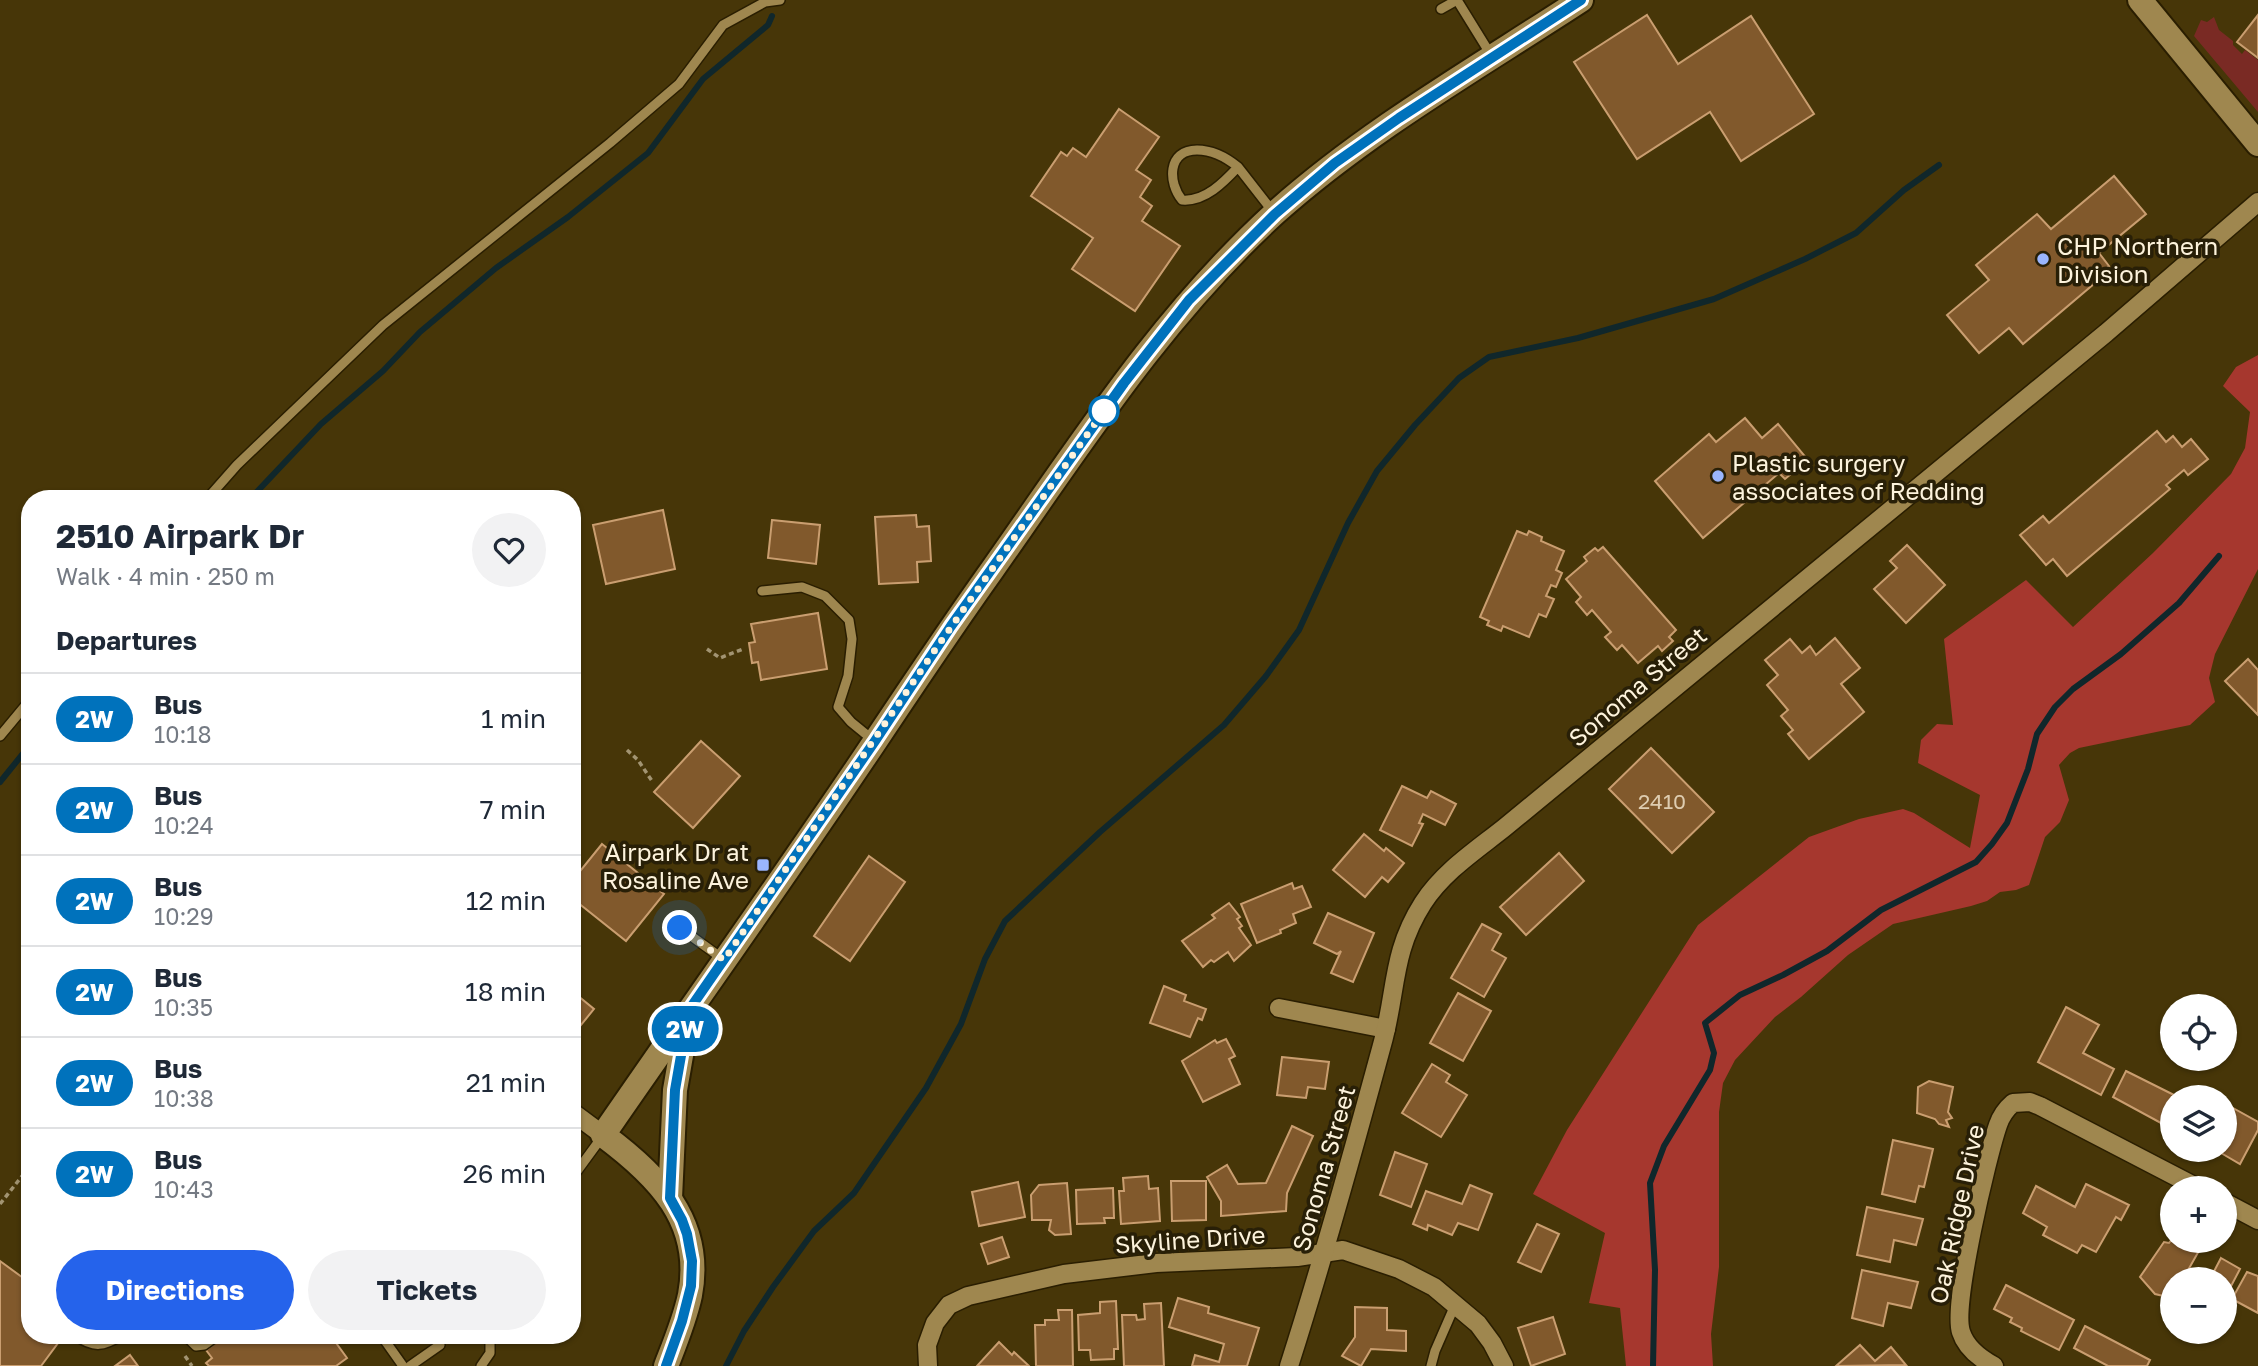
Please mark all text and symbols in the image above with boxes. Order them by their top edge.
place label: CHP Northern Division [2057,231,2218,288]
marker: CHP Northern Division [2035,251,2051,267]
unlabelled marker [1089,396,1119,426]
place label: Plastic surgery associates of Redding [1732,448,1985,505]
marker: Plastic surgery associates of Redding [1710,468,1726,484]
button: heart [472,513,546,587]
text: 2510 Airpark Dr [56,516,304,555]
text: Walk · 4 min · 250 m [56,562,275,590]
street label: Sonoma Street [1562,620,1712,752]
text: Departures [56,625,197,656]
text: Bus [154,689,202,720]
text: 1 min [481,703,546,734]
text: 2W [75,704,114,733]
text: 10:18 [154,720,212,748]
text: Bus [154,780,202,811]
house number: 2410 [1638,788,1686,814]
text: 7 min [480,794,546,825]
text: 2W [75,795,114,824]
text: 10:24 [154,811,214,839]
place label: Airpark Dr at Rosaline Ave [602,837,749,894]
marker: Airpark Dr at Rosaline Ave [755,857,771,873]
text: Bus [154,871,202,902]
text: 12 min [466,885,546,916]
text: 2W [75,886,114,915]
text: 10:29 [154,902,214,930]
your location [662,910,697,945]
text: Bus [154,962,202,993]
text: 18 min [465,976,546,1007]
text: 2W [75,977,114,1006]
text: 10:35 [154,993,213,1021]
map controls [2160,994,2237,1344]
button: locate [2160,994,2237,1071]
line badge: 2W [654,1006,716,1052]
text: 2W [666,1014,704,1043]
text: Bus [154,1053,202,1084]
text: 21 min [466,1067,546,1098]
text: 2W [75,1068,114,1097]
street label: Sonoma Street [1286,1082,1360,1254]
text: 10:38 [154,1084,214,1112]
button: layers [2160,1085,2237,1162]
street label: Oak Ridge Drive [1923,1122,1989,1306]
text: Bus [154,1144,202,1175]
text: 26 min [463,1158,546,1189]
text: 2W [75,1159,114,1188]
text: 10:43 [154,1175,214,1203]
button: + [2160,1176,2237,1253]
street label: Skyline Drive [1114,1219,1266,1259]
button: Directions [56,1250,294,1330]
button: Tickets [308,1250,546,1330]
button: − [2160,1267,2237,1344]

